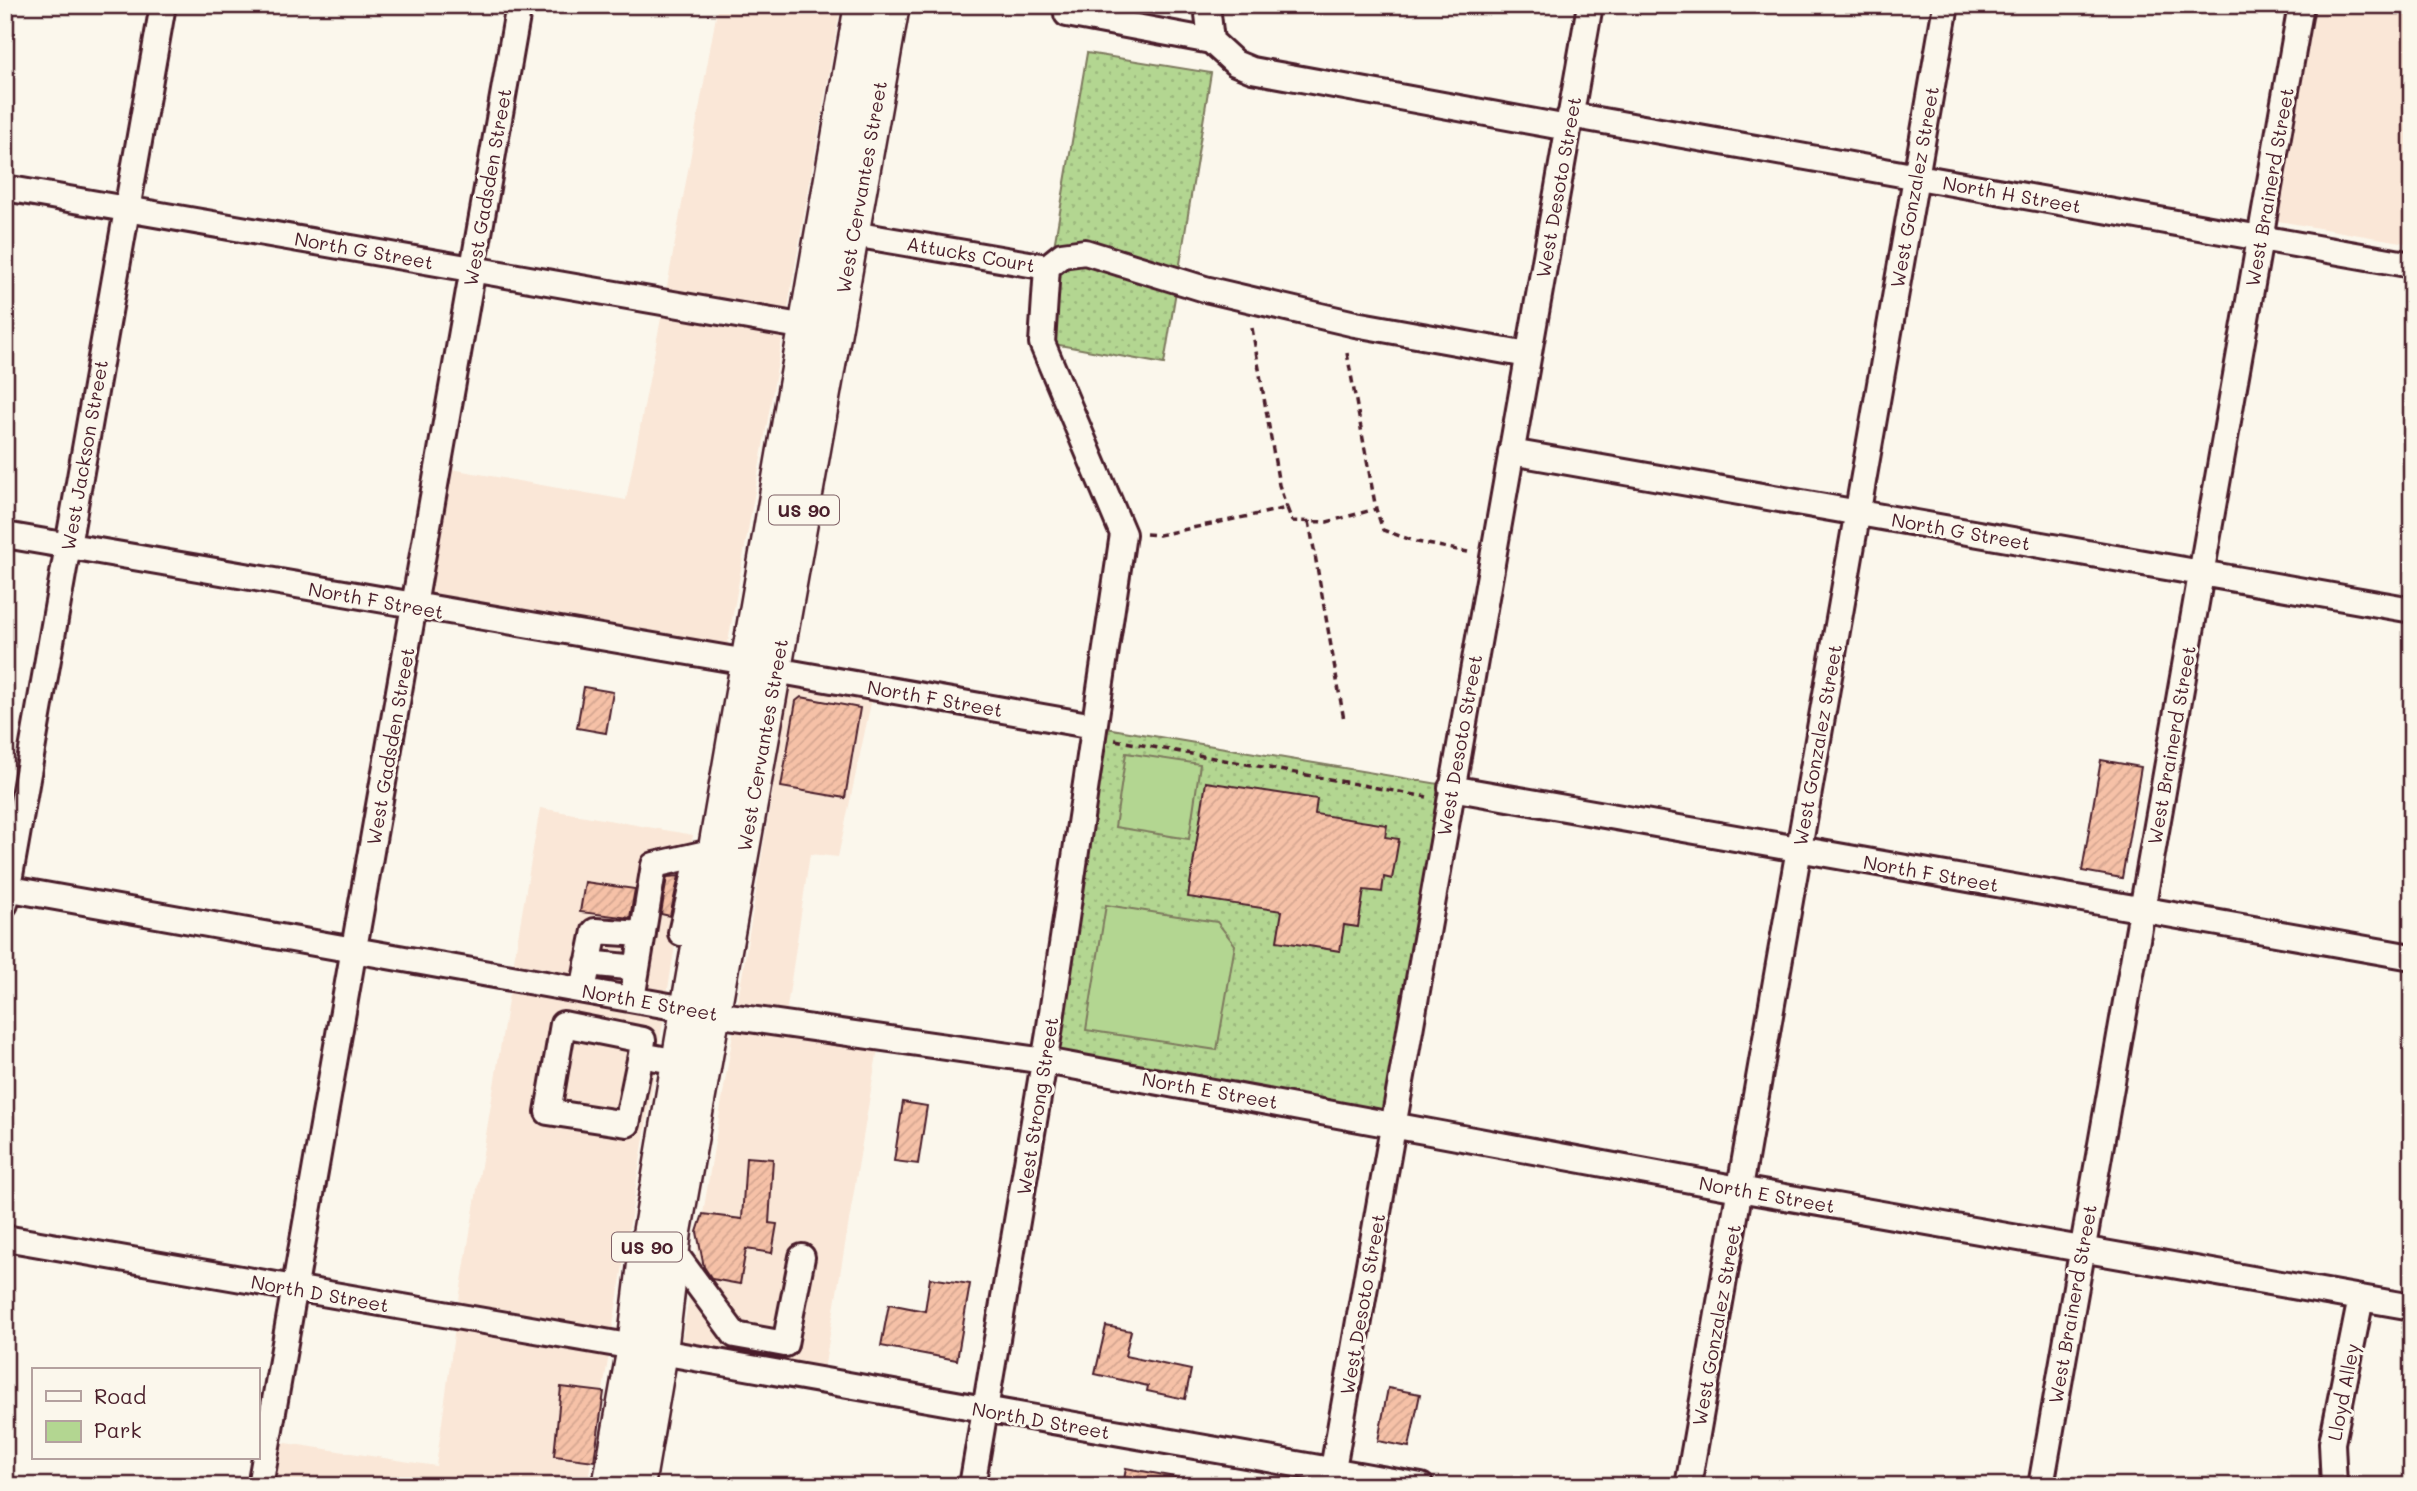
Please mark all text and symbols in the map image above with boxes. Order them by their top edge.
street label: West Cervantes Street [830,79,892,295]
street label: West Gonzalez Street [1884,84,1944,290]
street label: West Gadsden Street [457,86,517,288]
street label: West Brainerd Street [2239,86,2299,288]
street label: West Desoto Street [1530,94,1586,280]
street label: North H Street [1941,170,2083,218]
street label: North G Street [293,225,435,275]
street label: Attucks Court [905,230,1037,278]
street label: West Jackson Street [55,358,113,552]
road number: US 90 [769,496,839,524]
street label: North G Street [1890,506,2032,556]
street label: North F Street [306,576,446,624]
street label: West Cervantes Street [731,637,793,853]
street label: West Gonzalez Street [1787,642,1847,848]
street label: West Brainerd Street [2141,644,2201,846]
street label: West Gadsden Street [360,645,420,847]
street label: West Desoto Street [1431,652,1487,838]
street label: North F Street [865,674,1005,722]
street label: North F Street [1861,849,2001,897]
street label: North E Street [580,978,720,1026]
street label: West Strong Street [1011,1015,1063,1197]
street label: North E Street [1140,1066,1280,1114]
street label: North E Street [1697,1170,1837,1218]
street label: West Brainerd Street [2042,1203,2102,1405]
street label: West Desoto Street [1334,1211,1390,1397]
street label: West Gonzalez Street [1686,1222,1746,1428]
road number: US 90 [612,1232,682,1262]
street label: North D Street [249,1269,391,1317]
street label: Lloyd Alley [2321,1341,2365,1443]
legend [32,1368,259,1460]
text: Road [94,1382,146,1409]
street label: North D Street [970,1396,1112,1444]
text: Park [94,1416,142,1443]

